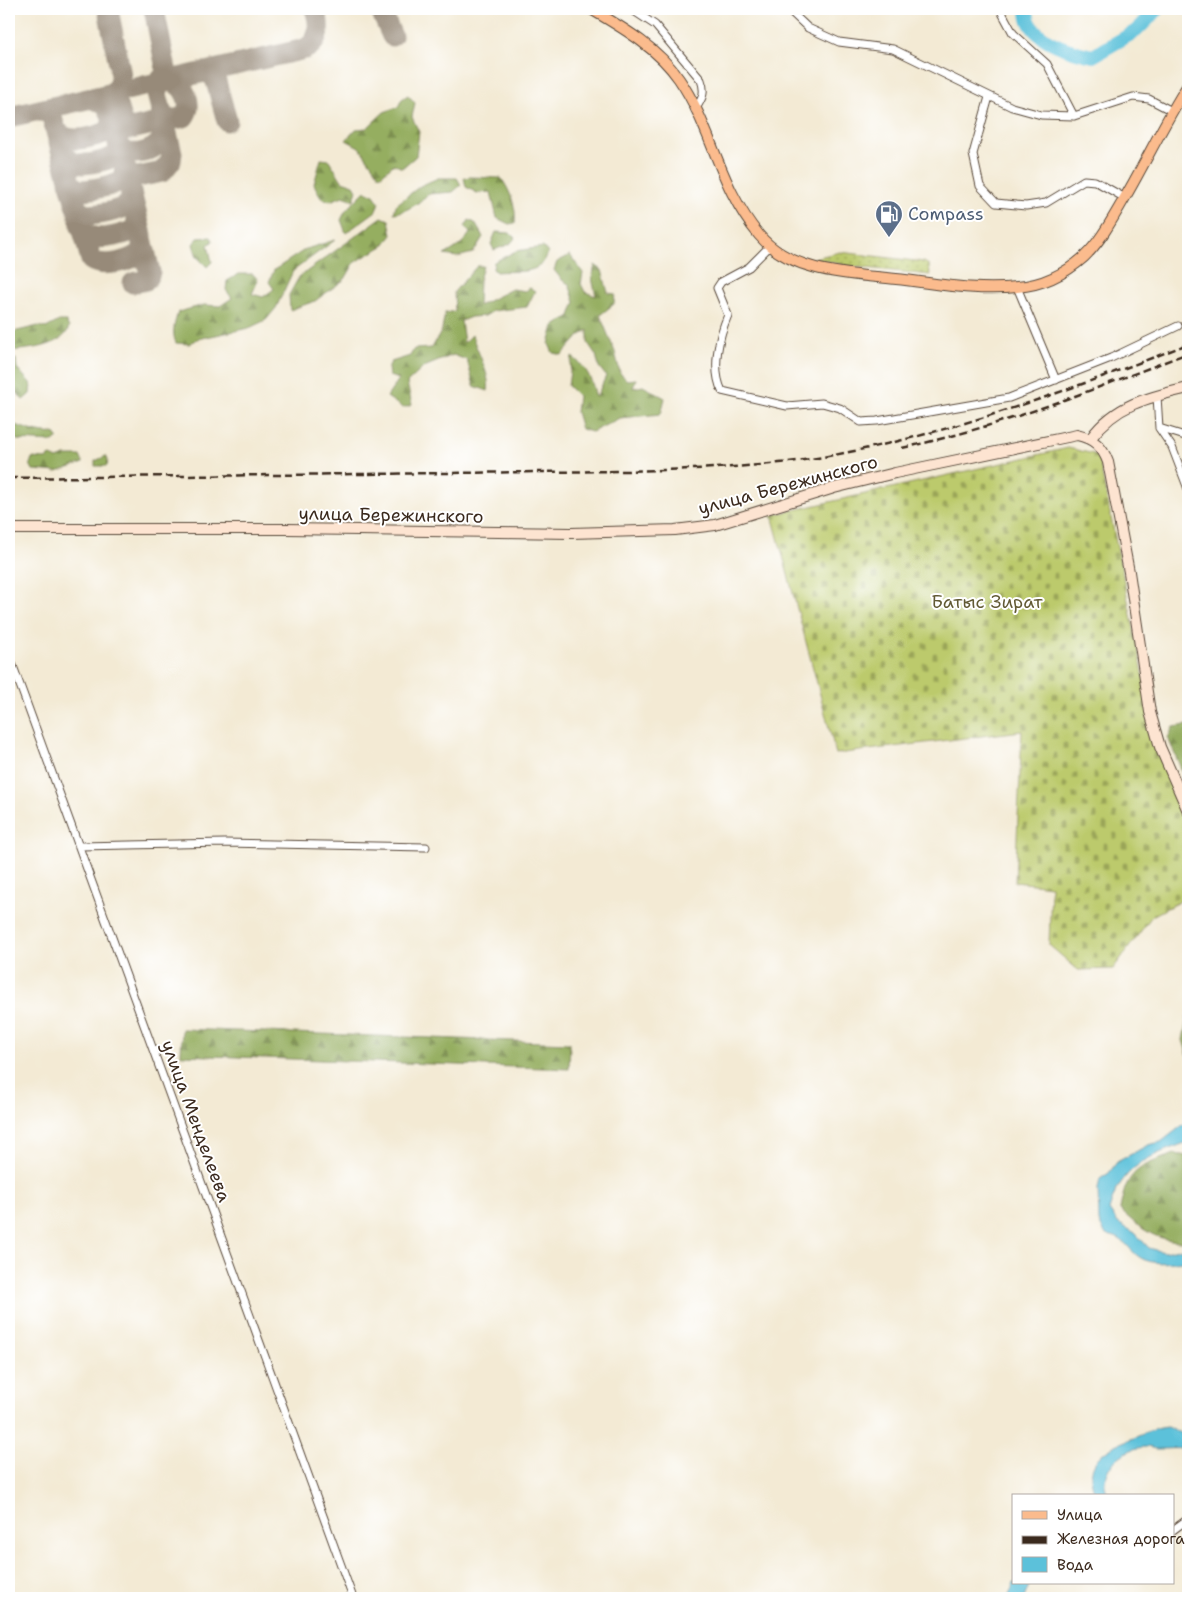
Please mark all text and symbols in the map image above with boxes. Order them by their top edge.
fuel station icon: Compass [874,199,904,238]
place label: Compass [908,202,984,226]
street label: улица Бережинского [696,449,880,521]
street label: улица Бережинского [298,501,484,529]
park label: Батыс Зират [931,590,1044,614]
street label: улица Менделеева [156,1037,236,1205]
legend [1012,1494,1174,1584]
text: Улица [1057,1505,1103,1525]
text: Железная дорога [1057,1529,1185,1549]
text: Вода [1057,1555,1094,1575]

